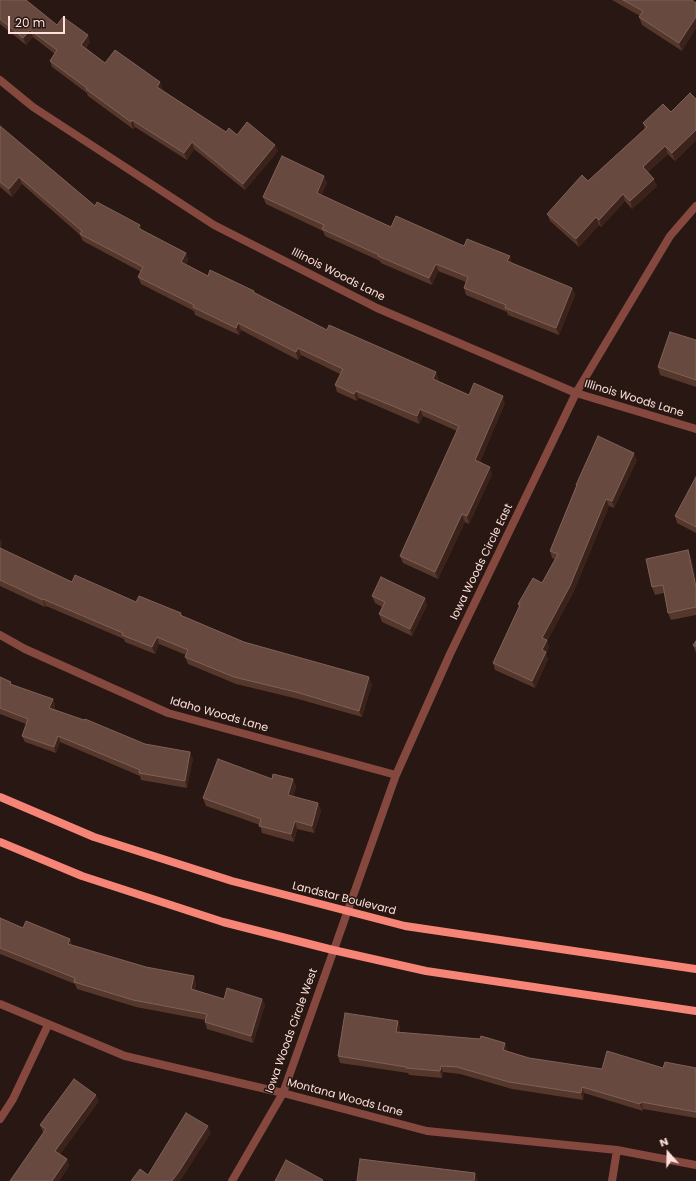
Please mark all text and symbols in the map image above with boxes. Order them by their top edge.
scale bar [10,8,67,34]
text: 20 m [15,14,45,31]
street label: Illinois Woods Lane [289,246,387,304]
street label: Illinois Woods Lane [583,378,685,420]
street label: Iowa Woods Circle East [448,502,516,622]
street label: Idaho Woods Lane [168,695,270,735]
street label: Landstar Boulevard [291,880,397,918]
street label: Iowa Woods Circle West [263,967,321,1095]
street label: Montana Woods Lane [286,1076,404,1120]
north arrow [648,1133,688,1173]
text: N [657,1133,671,1151]

